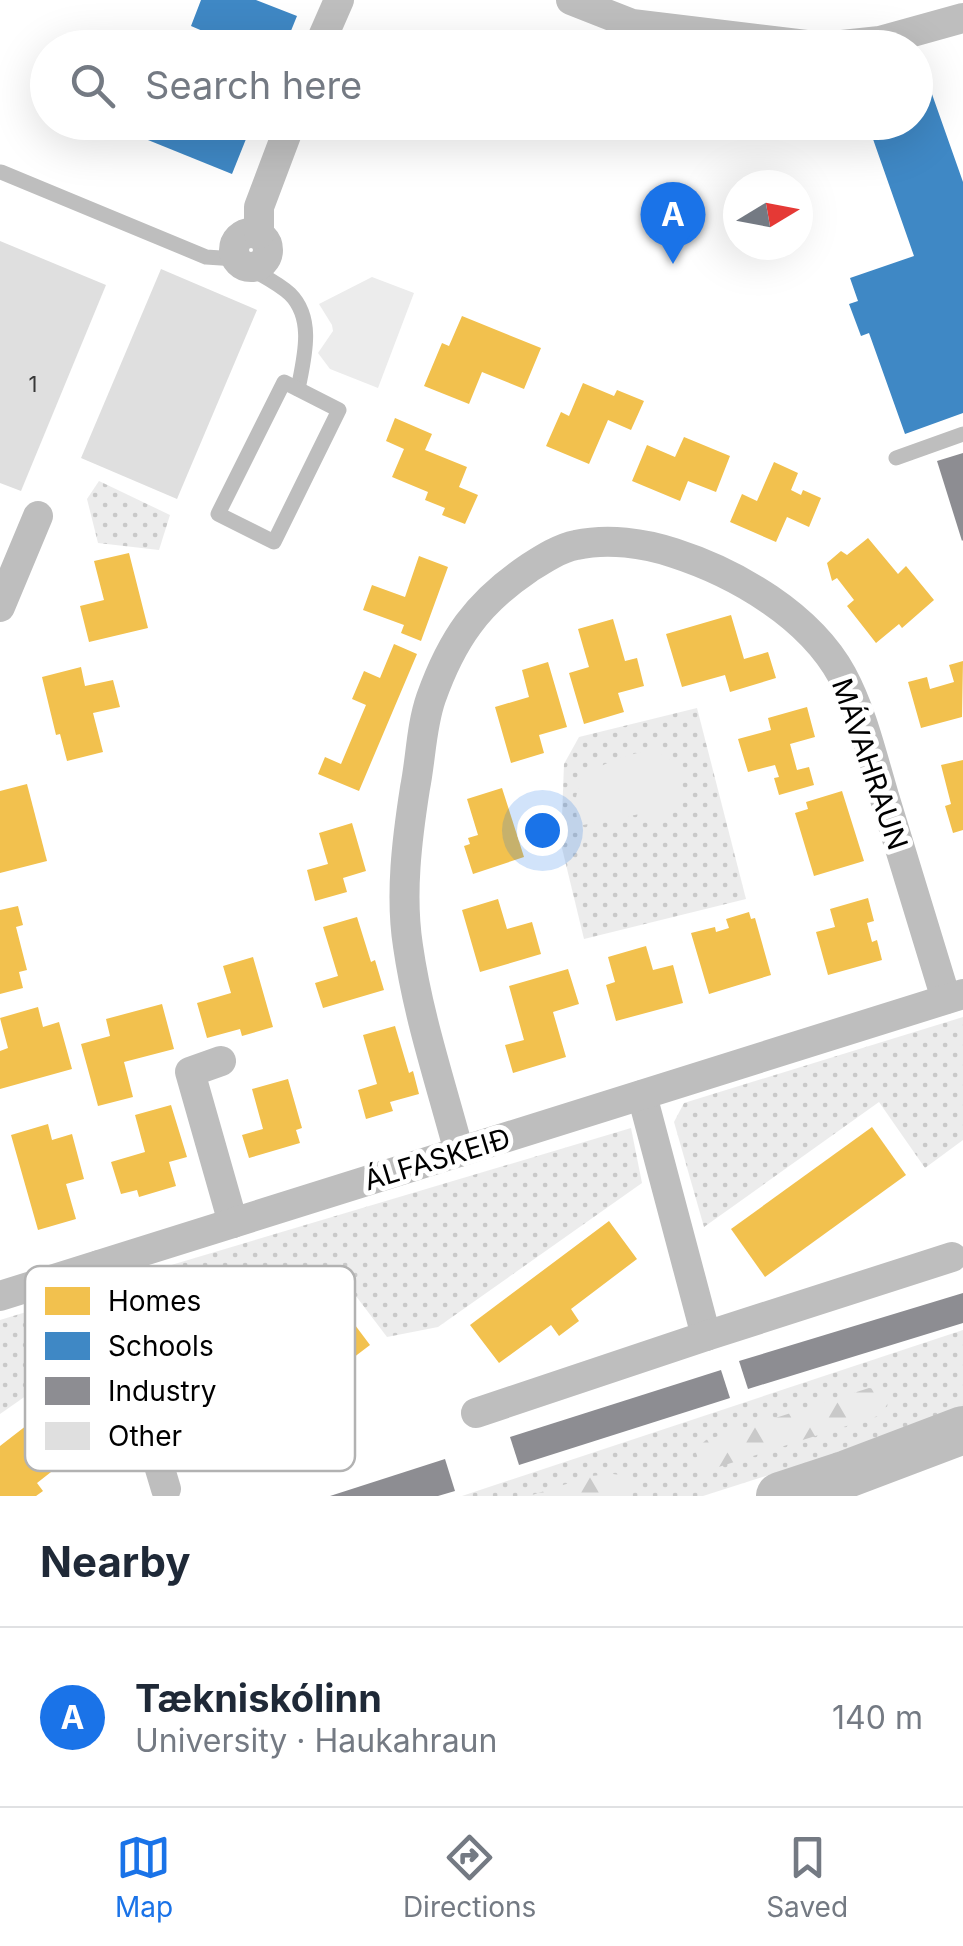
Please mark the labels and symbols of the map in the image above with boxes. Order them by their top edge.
north arrow [723,170,813,260]
pin: A [640,182,706,264]
house number: 1 [29,371,37,397]
street label: MÁVAHRAUN [825,674,916,854]
your location [517,805,568,856]
street label: ÁLFASKEIÐ [359,1120,514,1197]
legend [25,1266,355,1471]
text: Homes [108,1284,201,1318]
text: Schools [108,1329,214,1363]
text: Industry [108,1374,216,1408]
text: Other [108,1419,182,1453]

